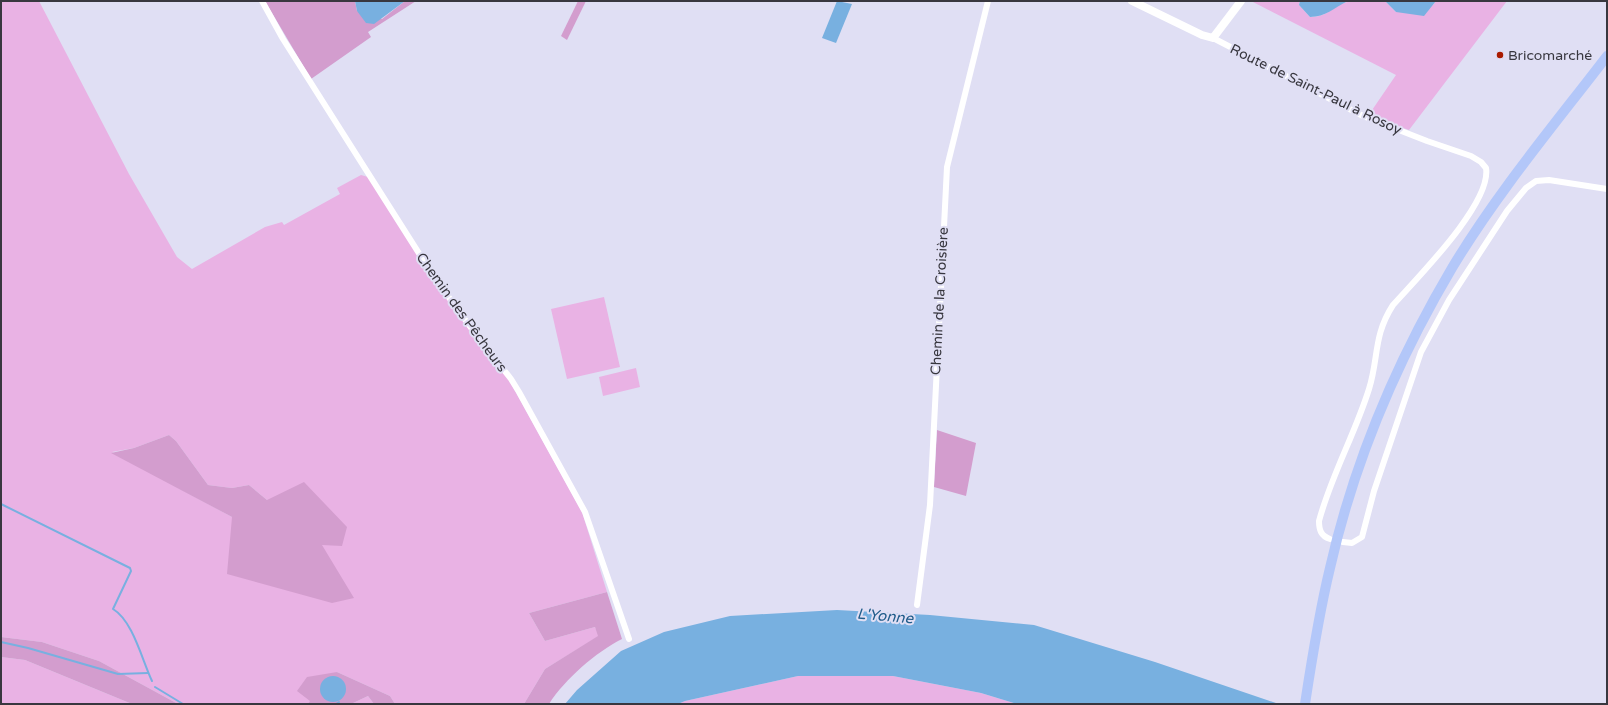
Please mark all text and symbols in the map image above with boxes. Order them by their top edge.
street label: Route de Saint-Paul à Rosoy [1227,40,1405,139]
place label: Bricomarché [1508,47,1592,64]
marker: Bricomarché [1495,50,1505,60]
street label: Chemin de la Croisière [927,227,952,375]
street label: Chemin des Pêcheurs [413,249,511,376]
water label: L'Yonne [856,605,915,628]

